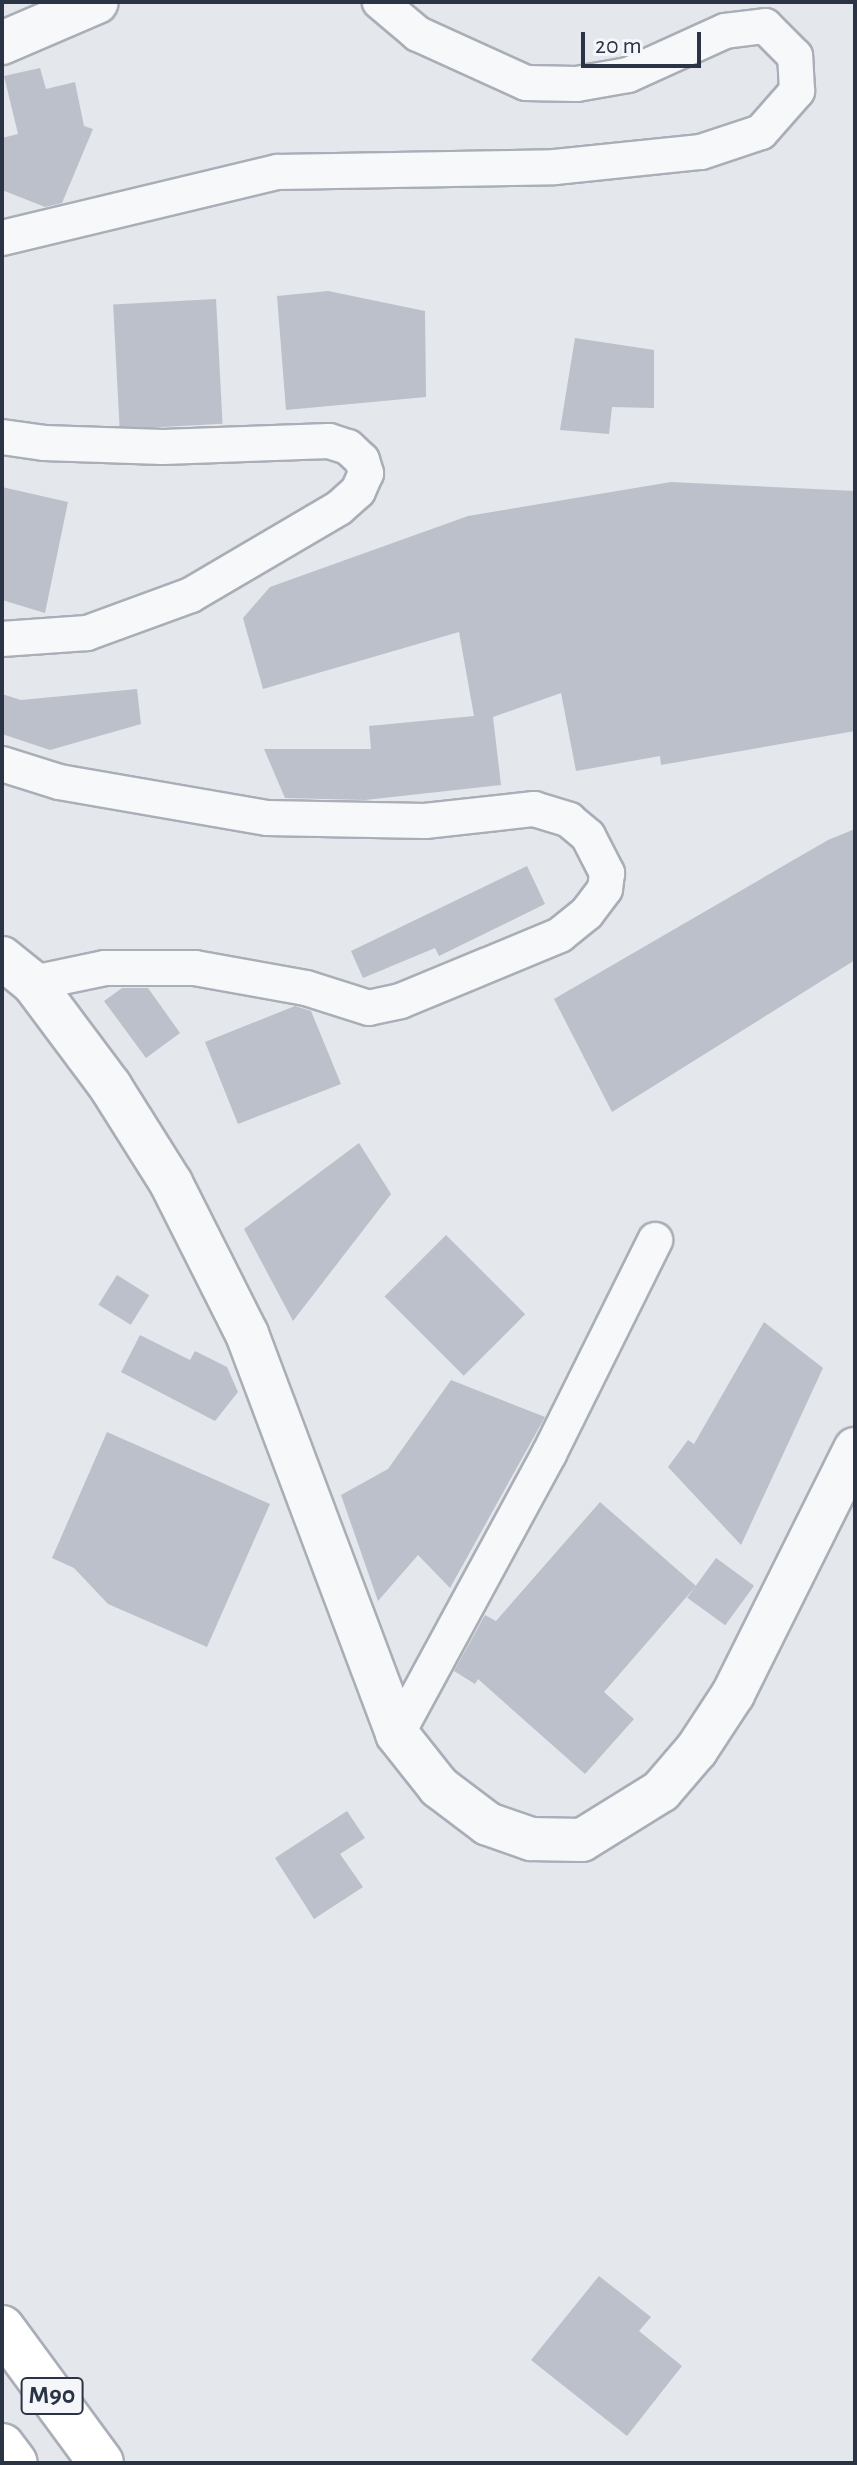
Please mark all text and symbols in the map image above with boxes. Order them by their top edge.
scale bar [585,16,705,66]
text: 20 m [595,34,642,58]
road number: M90 [20,2374,84,2418]

